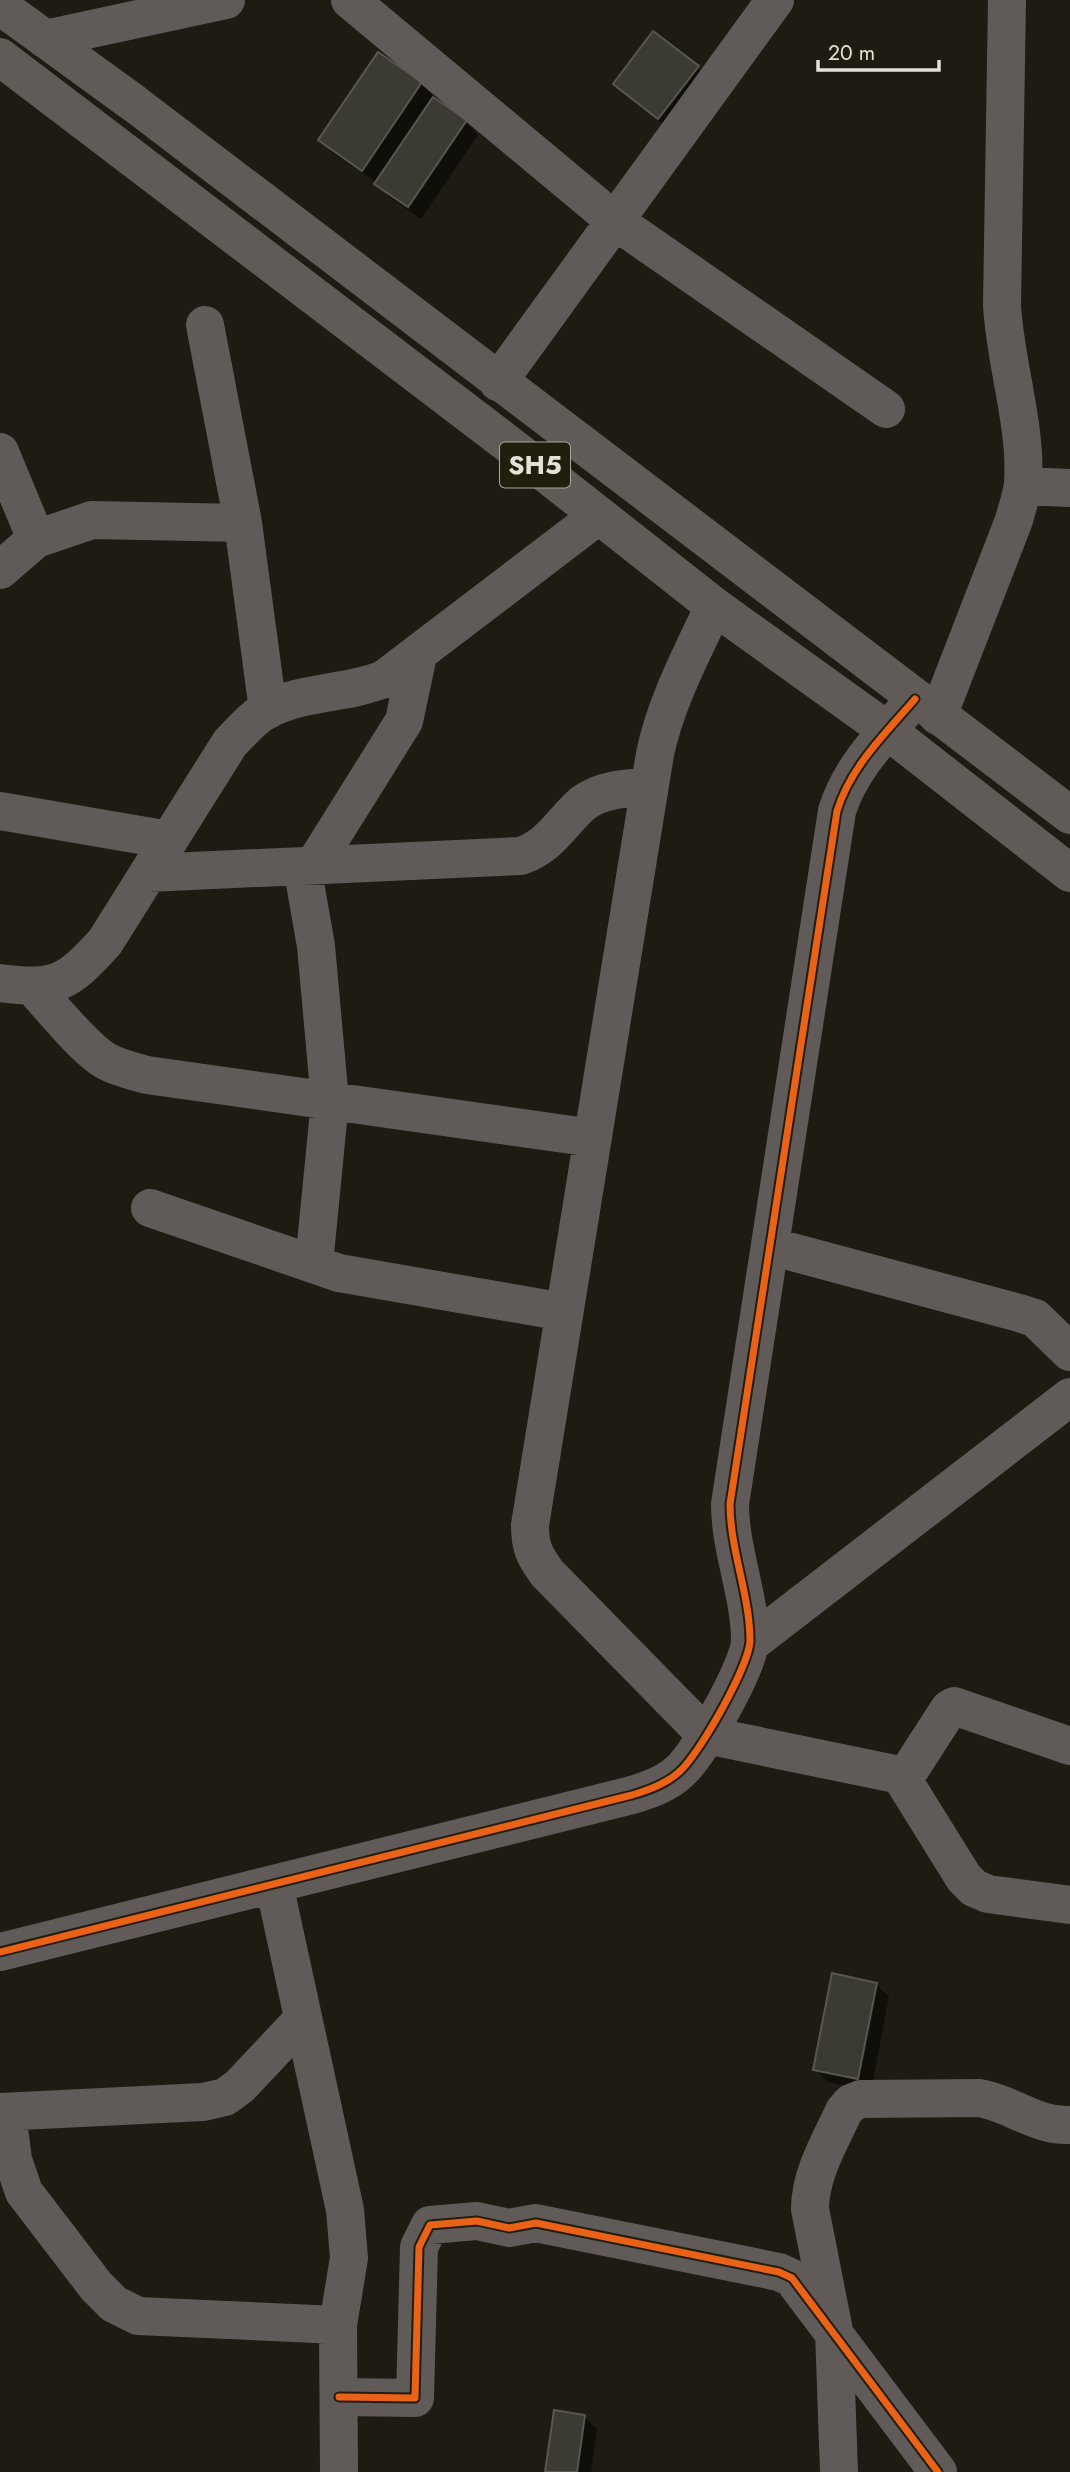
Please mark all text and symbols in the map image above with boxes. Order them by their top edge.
scale bar [818,28,939,72]
text: 20 m [828,38,875,68]
road number: SH5 [500,442,570,488]

